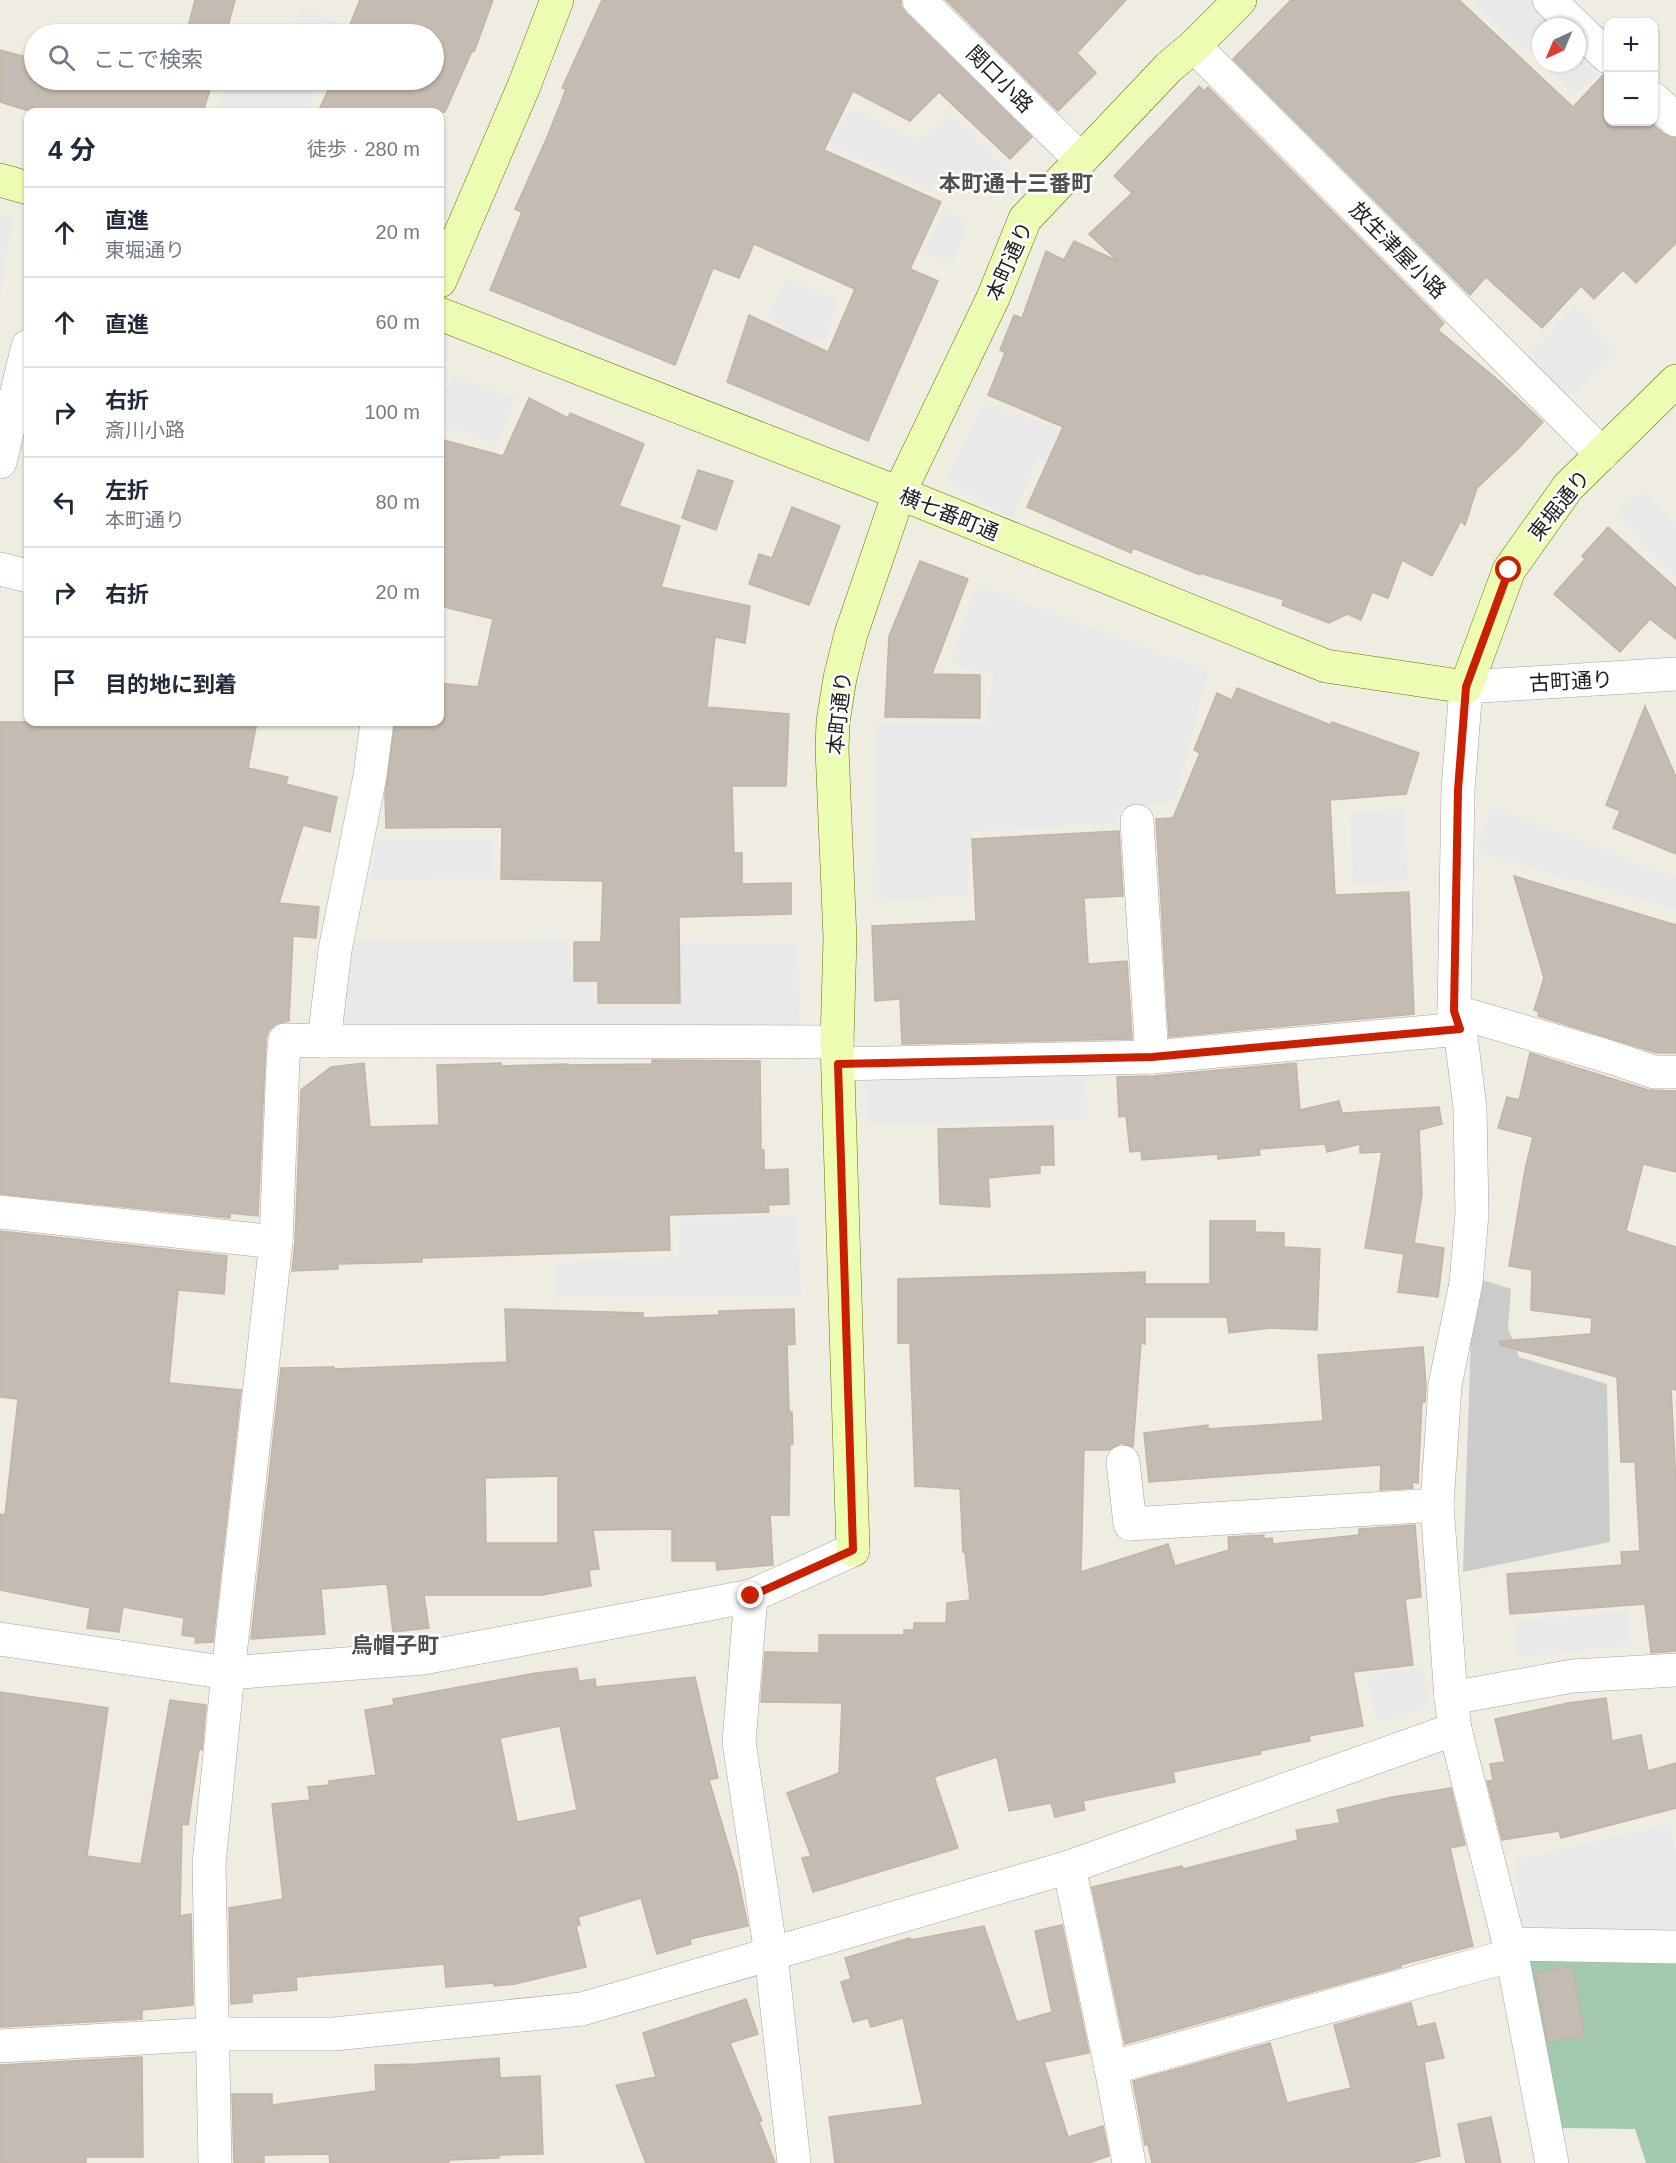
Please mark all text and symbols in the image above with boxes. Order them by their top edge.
north arrow [1532,18,1586,72]
map controls [1604,18,1658,126]
button: + [1604,18,1658,72]
search box [24,24,444,90]
icon: search [45,41,78,74]
street label: 関口小路 [962,41,1038,117]
text: ここで検索 [93,47,203,72]
button: − [1604,72,1658,126]
text: 4 分 [48,135,96,165]
text: 徒歩 · 280 m [307,138,420,160]
district label: 本町通十三番町 [939,171,1093,196]
street label: 放生津屋小路 [1345,197,1451,303]
text: 直進 [105,208,149,233]
icon: ahead [48,216,81,249]
street label: 本町通り [981,218,1037,304]
text: 20 m [376,221,420,243]
text: 東堀通り [105,239,185,261]
icon: ahead [48,306,81,339]
text: 60 m [376,311,420,333]
text: 直進 [105,312,149,337]
text: 右折 [105,388,149,413]
icon: right [48,396,81,429]
text: 100 m [364,401,420,423]
text: 斎川小路 [105,419,185,441]
street label: 東堀通り [1524,465,1594,545]
text: 左折 [105,478,149,503]
street label: 横七番町通 [896,484,1002,544]
icon: left [48,486,81,519]
text: 80 m [376,491,420,513]
text: 本町通り [105,509,185,531]
route start [1495,556,1521,582]
icon: right [48,576,81,609]
text: 20 m [376,581,420,603]
text: 右折 [105,582,149,607]
icon: arrive [48,666,81,699]
street label: 古町通り [1528,667,1614,695]
street label: 本町通り [823,670,855,756]
text: 目的地に到着 [105,672,237,697]
route end [737,1582,763,1608]
district label: 烏帽子町 [351,1633,439,1658]

